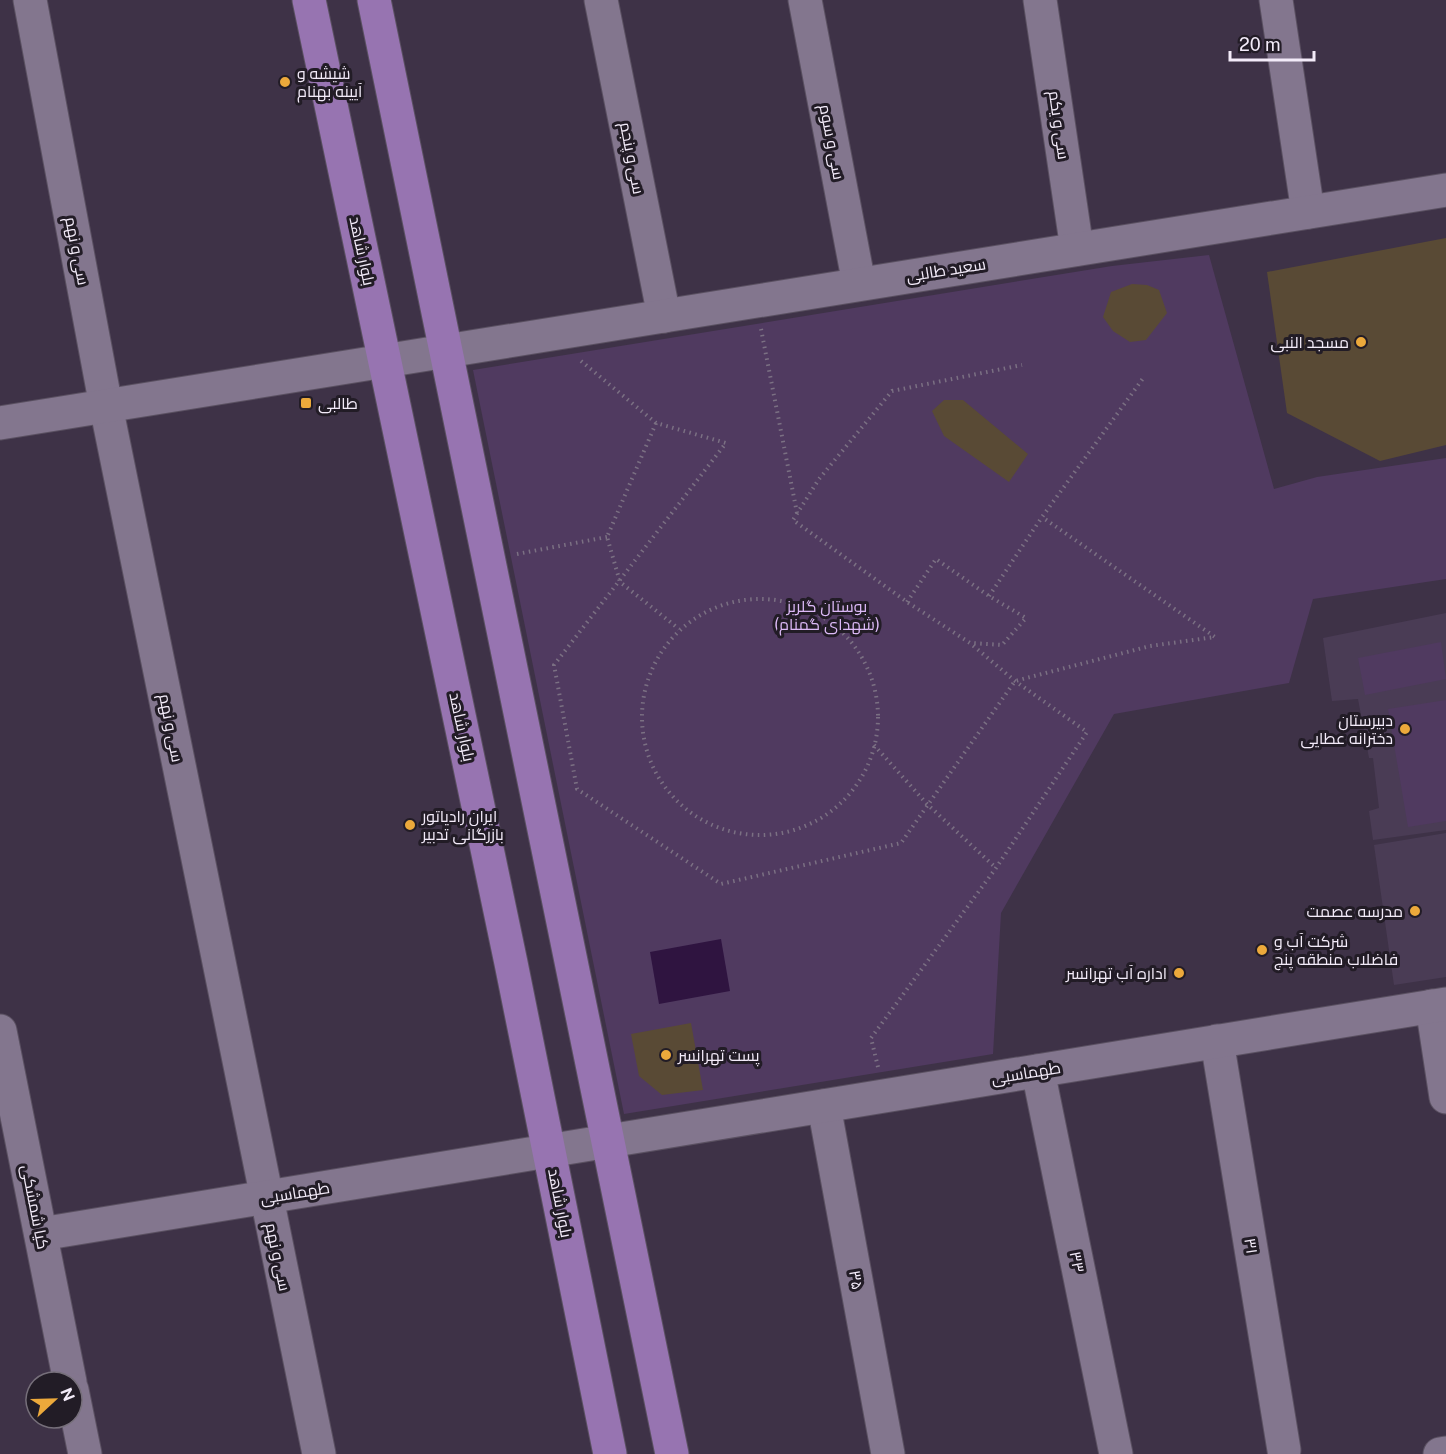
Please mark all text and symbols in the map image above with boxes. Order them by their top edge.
scale bar [1230,24,1314,62]
text: 20 m [1239,34,1281,55]
place label: شیشه و آیینه بهنام [297,64,363,103]
marker: شیشه و آیینه بهنام [278,75,292,89]
street label: سی و یکم [1043,89,1073,161]
street label: سی و سوم [813,103,849,182]
street label: سی و پنجم [614,120,648,196]
street label: سی و نهم [59,215,93,287]
street label: بلوار شاهد [345,215,379,287]
street label: سعید طالبی [905,254,987,287]
place label: مسجد النبی [1271,333,1349,353]
marker: مسجد النبی [1354,335,1368,349]
place label: طالبی [318,394,358,414]
marker: طالبی [299,396,313,410]
park label: بوستان گلریز (شهدای گمنام) [774,597,880,636]
street label: بلوار شاهد [445,691,479,763]
street label: سی و نهم [153,692,187,764]
place label: دبیرستان دخترانه عطایی [1301,711,1393,749]
marker: دبیرستان دخترانه عطایی [1398,722,1412,736]
place label: ایران رادیاتور بازرگانی تدبیر [421,807,504,845]
marker: ایران رادیاتور بازرگانی تدبیر [403,818,417,832]
place label: مدرسه عصمت [1307,902,1403,921]
marker: مدرسه عصمت [1408,904,1422,918]
place label: شرکت آب و فاضلاب منطقه پنج [1274,932,1398,971]
marker: شرکت آب و فاضلاب منطقه پنج [1255,943,1269,957]
place label: اداره آب تهرانسر [1065,964,1167,984]
marker: اداره آب تهرانسر [1172,966,1186,980]
place label: پست تهرانسر [677,1046,760,1067]
marker: پست تهرانسر [659,1048,673,1062]
street label: طهماسبی [990,1058,1062,1089]
street label: کیا شمشکی [17,1163,53,1251]
street label: بلوار شاهد [544,1167,576,1239]
street label: طهماسبی [259,1178,331,1209]
street label: سی و نهم [260,1221,294,1293]
street label: ۳۱ [1240,1237,1262,1255]
street label: ۳۳ [1066,1250,1088,1274]
street label: ۳۵ [845,1269,867,1291]
north arrow [24,1370,84,1430]
text: N [56,1385,79,1404]

